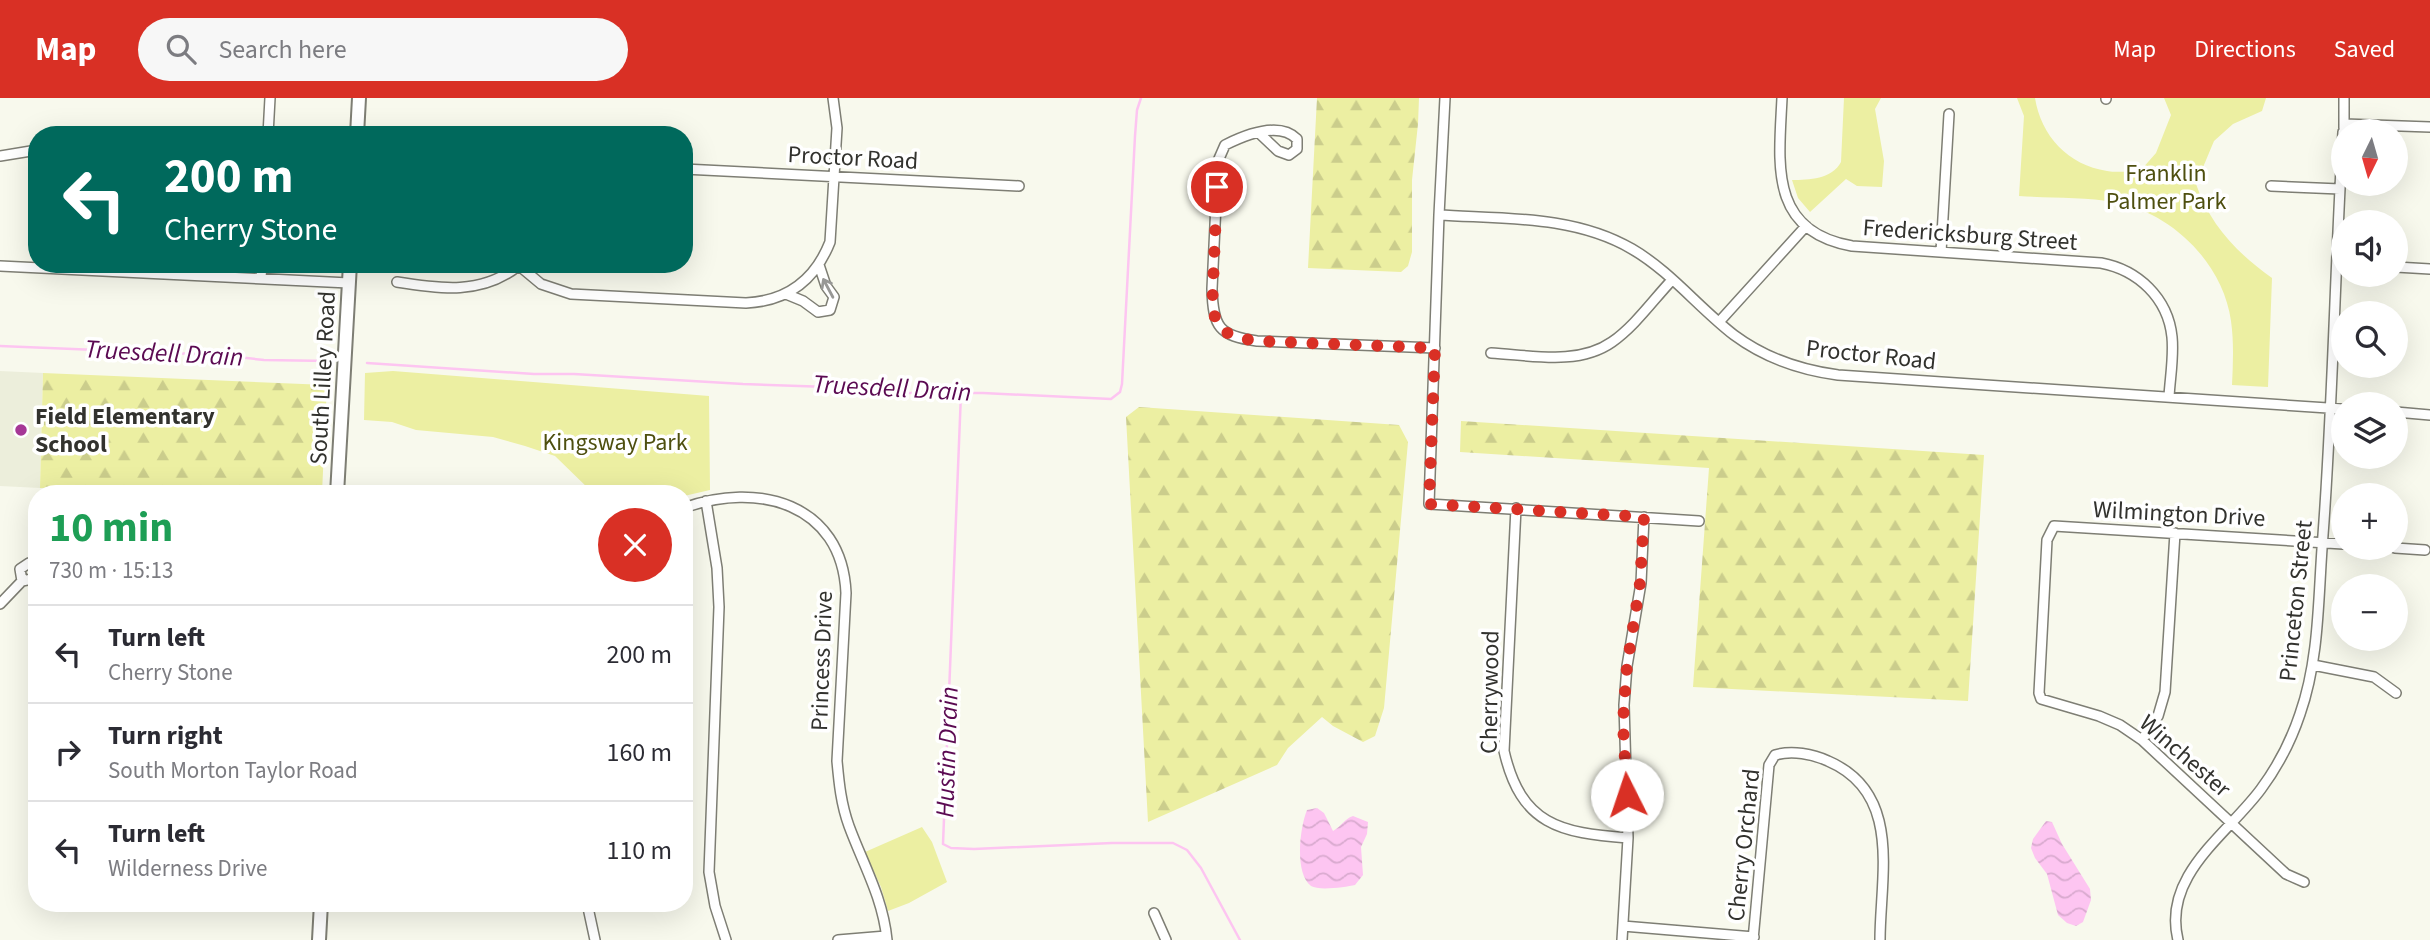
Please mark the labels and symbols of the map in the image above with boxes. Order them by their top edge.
north arrow [2331,119,2408,196]
street label: Proctor Road [787,137,919,179]
park label: Franklin Palmer Park [2106,156,2226,219]
pin [1187,157,1247,217]
street label: Fredericksburg Street [1861,210,2079,260]
one-way arrow [821,279,835,299]
street label: South Lilley Road [301,290,345,466]
water label: Truesdell Drain [84,330,244,376]
street label: Proctor Road [1804,331,1938,379]
water label: Truesdell Drain [812,365,972,411]
place label: Field Elementary School [35,399,215,462]
marker: Field Elementary School [13,422,29,438]
park label: Kingsway Park [542,425,688,460]
street label: Wilmington Drive [2092,492,2266,536]
street label: Princeton Street [2270,519,2322,683]
street label: Princess Drive [802,590,842,732]
street label: Cherrywood [1471,630,1509,754]
water label: Hustin Drain [926,686,968,818]
street label: Winchester [2131,706,2239,806]
position arrow [1590,758,1664,832]
street label: Cherry Orchard [1719,767,1769,923]

